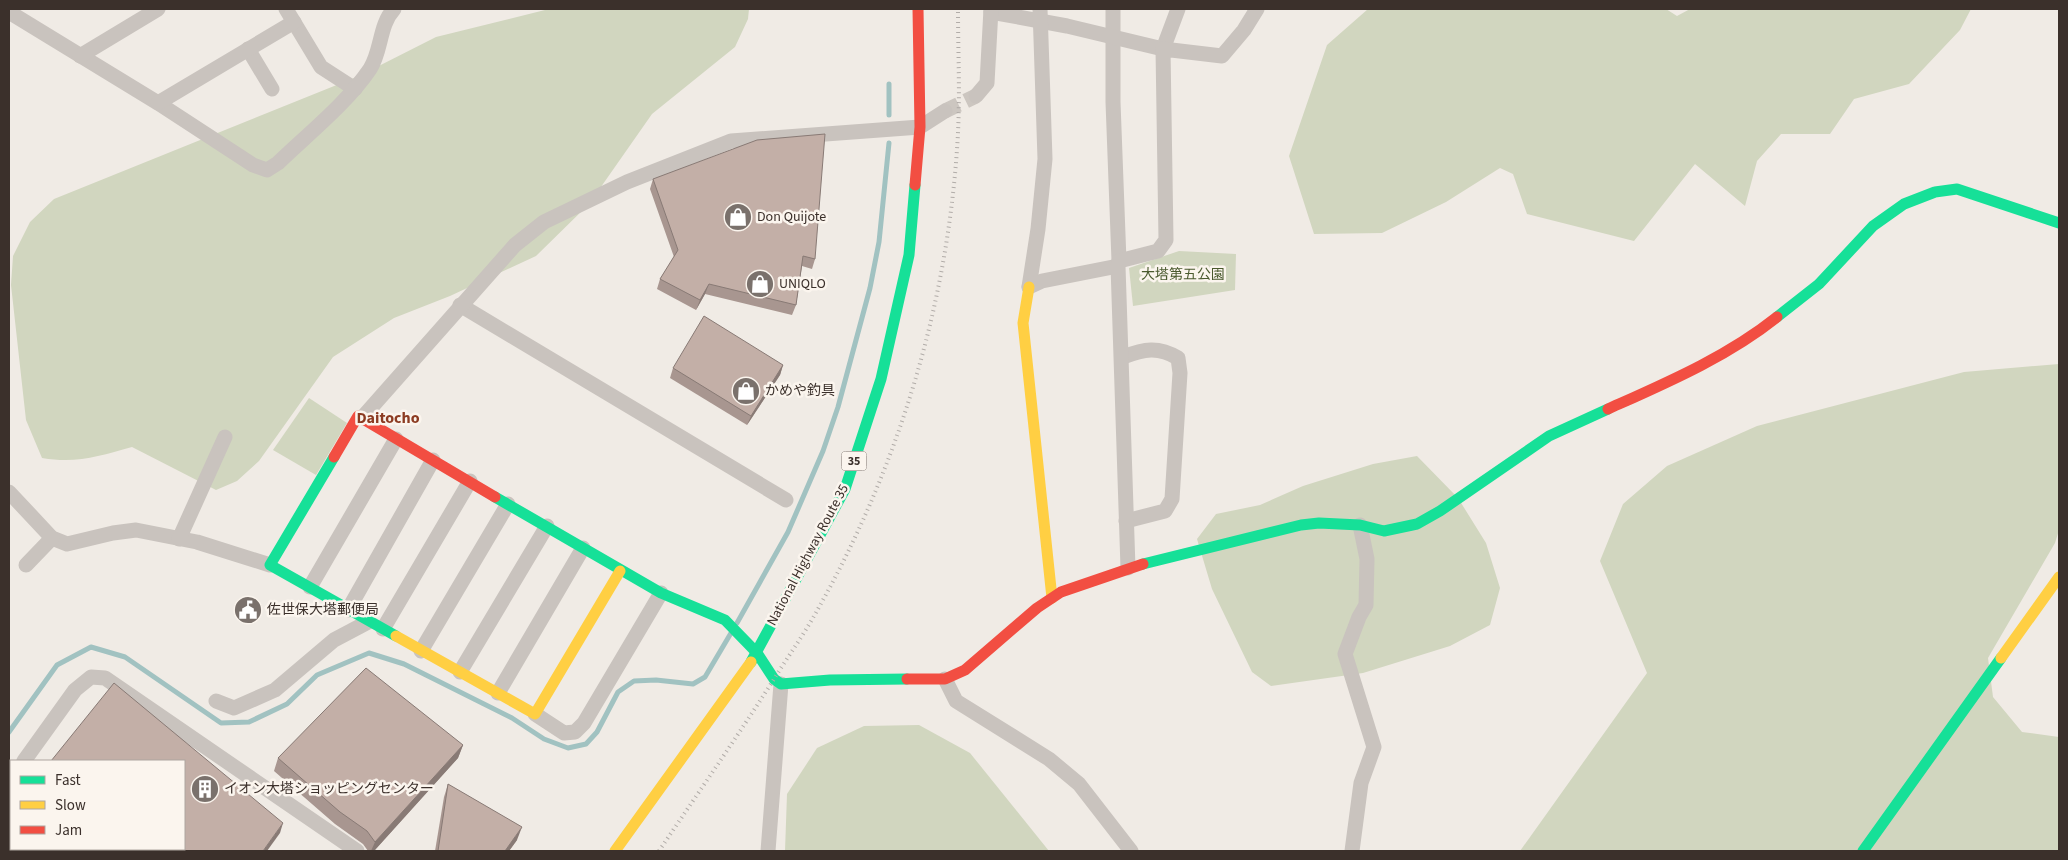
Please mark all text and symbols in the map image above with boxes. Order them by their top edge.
shop icon: Don Quijote [723,202,753,232]
place label: Don Quijote [757,207,826,227]
park label: 大塔第五公園 [1141,265,1225,285]
shop icon: UNIQLO [745,269,775,299]
place label: UNIQLO [779,274,826,294]
shop icon: かめや釣具 [731,376,761,406]
place label: かめや釣具 [765,381,835,401]
district label: Daitocho [356,407,420,429]
road number: 35 [842,452,866,471]
street label: National Highway Route 35 [762,481,854,629]
public building icon: 佐世保大塔郵便局 [233,595,263,625]
place label: 佐世保大塔郵便局 [267,600,379,620]
legend [10,760,185,850]
text: Fast [55,770,81,791]
building icon: イオン大塔ショッピングセンター [190,774,220,804]
place label: イオン大塔ショッピングセンター [224,779,434,799]
text: Slow [55,795,86,816]
text: Jam [55,820,82,841]

